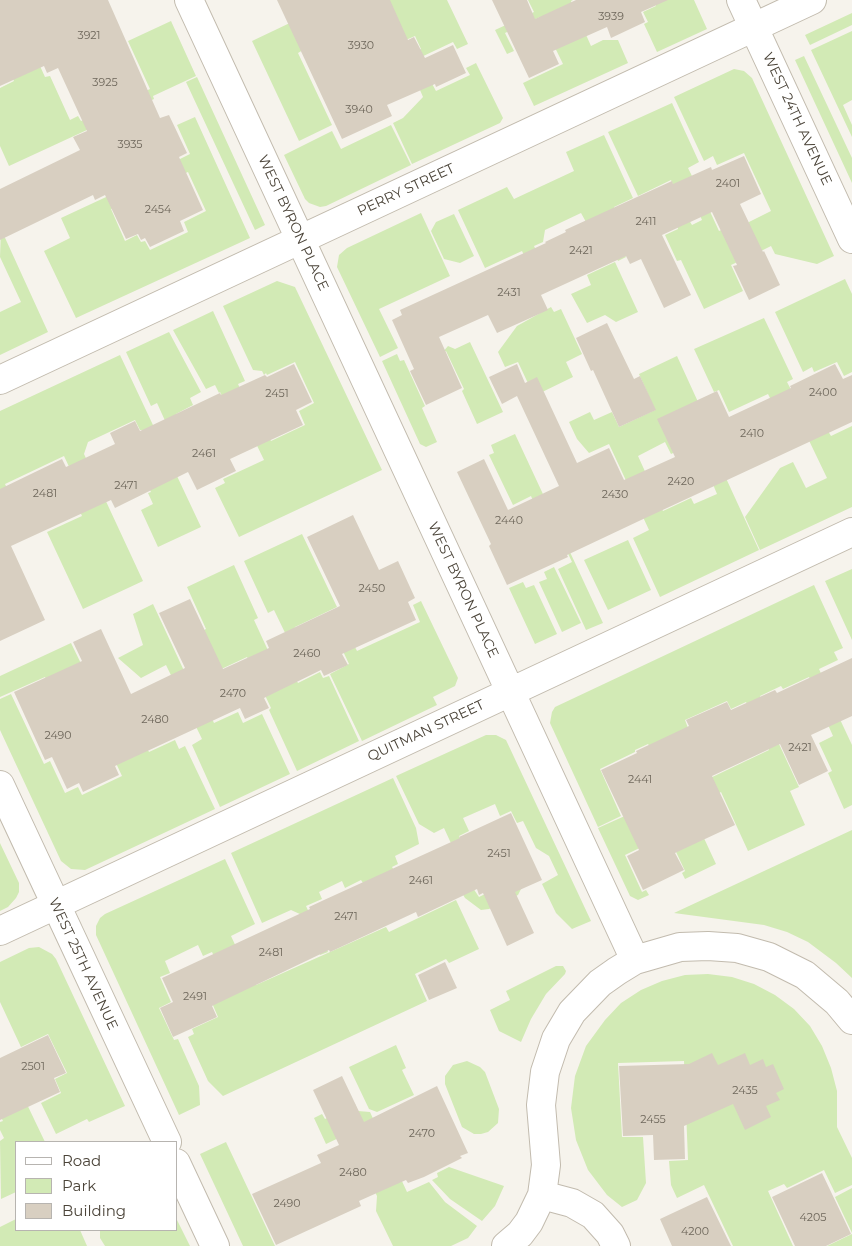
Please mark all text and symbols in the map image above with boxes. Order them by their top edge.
house number: 3939 [598,10,624,24]
house number: 3921 [77,29,101,43]
house number: 3930 [348,39,374,53]
street label: WEST 24TH AVENUE [759,50,835,188]
house number: 3925 [92,76,118,90]
house number: 3940 [345,103,373,117]
house number: 3935 [117,138,143,152]
street label: WEST BYRON PLACE [254,152,332,294]
street label: PERRY STREET [355,160,457,220]
house number: 2401 [716,177,740,191]
house number: 2454 [145,203,171,217]
house number: 2411 [636,215,656,229]
house number: 2421 [569,244,593,258]
house number: 2431 [497,286,521,300]
house number: 2400 [809,386,837,400]
house number: 2451 [265,387,289,401]
house number: 2410 [740,427,764,441]
house number: 2461 [192,447,216,461]
house number: 2420 [668,475,694,489]
house number: 2471 [114,479,138,493]
house number: 2481 [33,487,57,501]
house number: 2430 [602,488,628,502]
house number: 2440 [495,514,523,528]
street label: WEST BYRON PLACE [424,519,502,661]
house number: 2450 [359,582,385,596]
house number: 2460 [293,647,321,661]
house number: 2470 [220,687,246,701]
street label: QUITMAN STREET [365,697,487,765]
house number: 2480 [141,713,169,727]
house number: 2490 [44,729,72,743]
house number: 2421 [788,741,812,755]
house number: 2441 [628,773,652,787]
house number: 2451 [487,847,511,861]
house number: 2461 [409,874,433,888]
street label: WEST 25TH AVENUE [45,895,121,1033]
house number: 2471 [334,910,358,924]
house number: 2481 [259,946,283,960]
house number: 2491 [183,990,207,1004]
house number: 2501 [21,1060,45,1074]
house number: 2435 [732,1084,758,1098]
house number: 2455 [640,1113,666,1127]
house number: 2470 [409,1127,435,1141]
legend [15,1141,178,1231]
text: Road [62,1151,101,1170]
house number: 2480 [339,1166,367,1180]
text: Park [62,1176,96,1195]
house number: 2490 [273,1197,301,1211]
text: Building [62,1201,126,1220]
house number: 4205 [800,1211,826,1225]
house number: 4200 [681,1225,709,1239]

